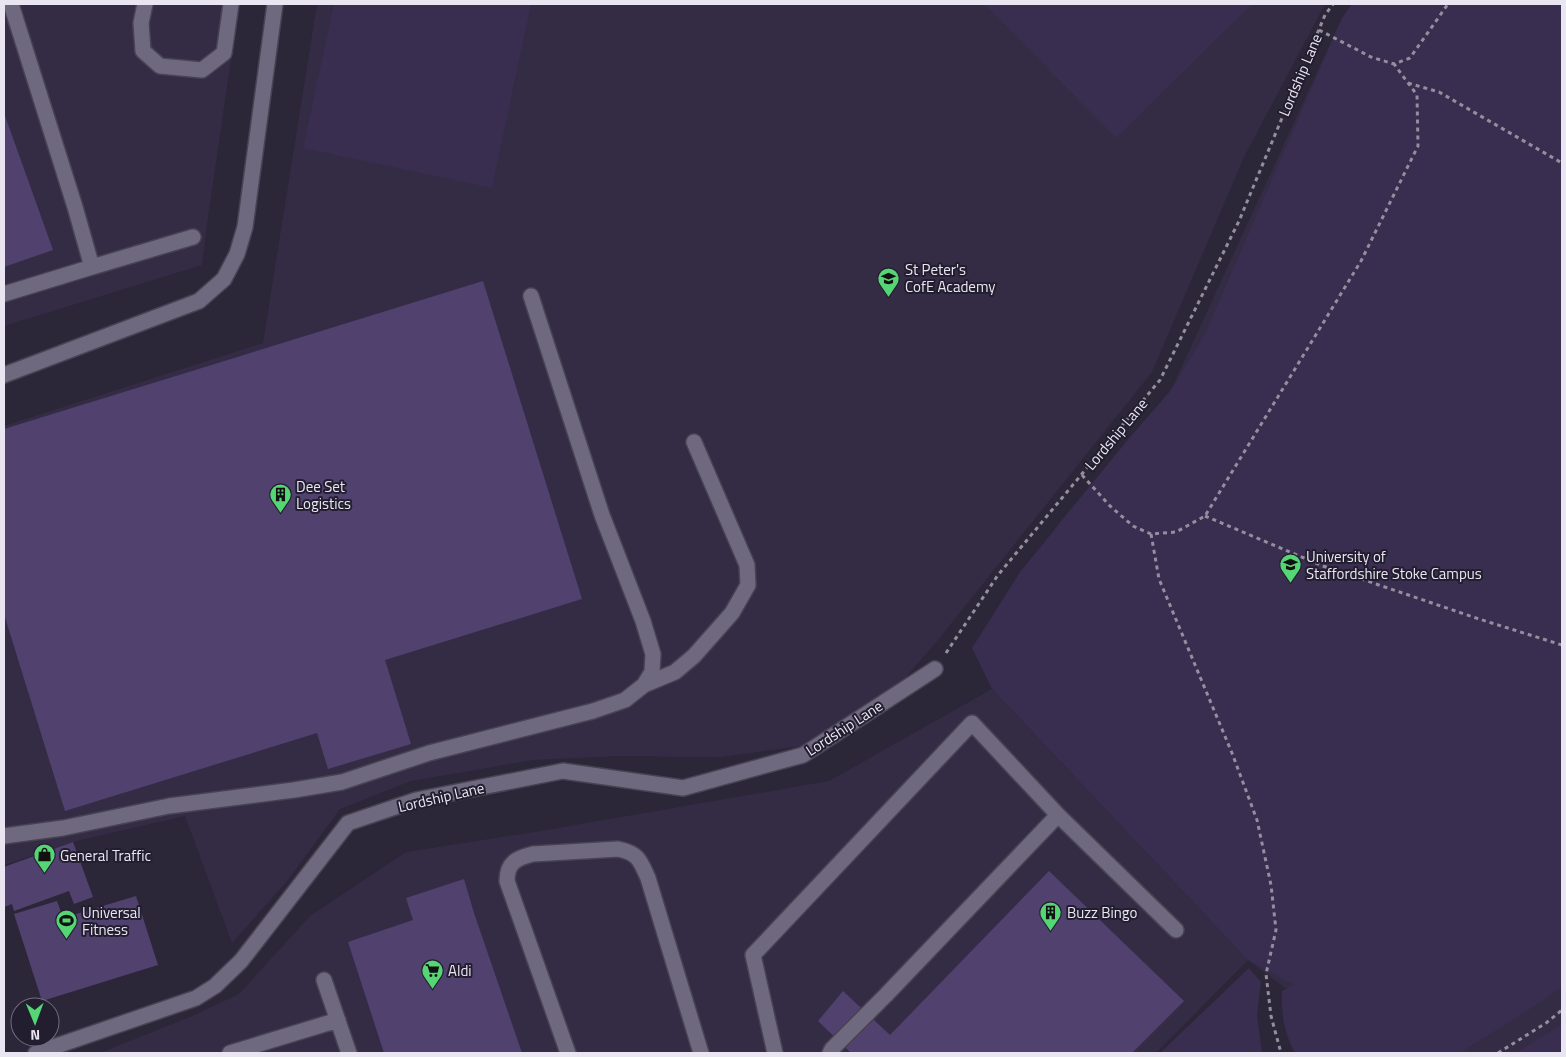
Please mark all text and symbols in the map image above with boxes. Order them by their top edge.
street label: Lordship Lane [1272,30,1328,120]
place label: St Peter's CofE Academy [905,258,996,298]
school or university icon: St Peter's CofE Academy [877,266,901,297]
street label: Lordship Lane [1079,393,1153,475]
place label: Dee Set Logistics [296,475,351,515]
building icon: Dee Set Logistics [268,483,292,514]
place label: University of Staffordshire Stoke Campus [1306,545,1482,585]
school or university icon: University of Staffordshire Stoke Campus [1278,553,1302,584]
street label: Lordship Lane [801,694,887,762]
street label: Lordship Lane [396,776,486,818]
shop icon: General Traffic [32,843,56,874]
place label: General Traffic [60,844,151,867]
building icon: Buzz Bingo [1039,900,1063,931]
place label: Universal Fitness [82,901,141,941]
place label: Buzz Bingo [1067,901,1137,924]
sports icon: Universal Fitness [54,909,78,940]
supermarket icon: Aldi [420,958,444,989]
place label: Aldi [448,959,472,982]
north arrow [10,997,60,1047]
text: N [30,1025,40,1046]

